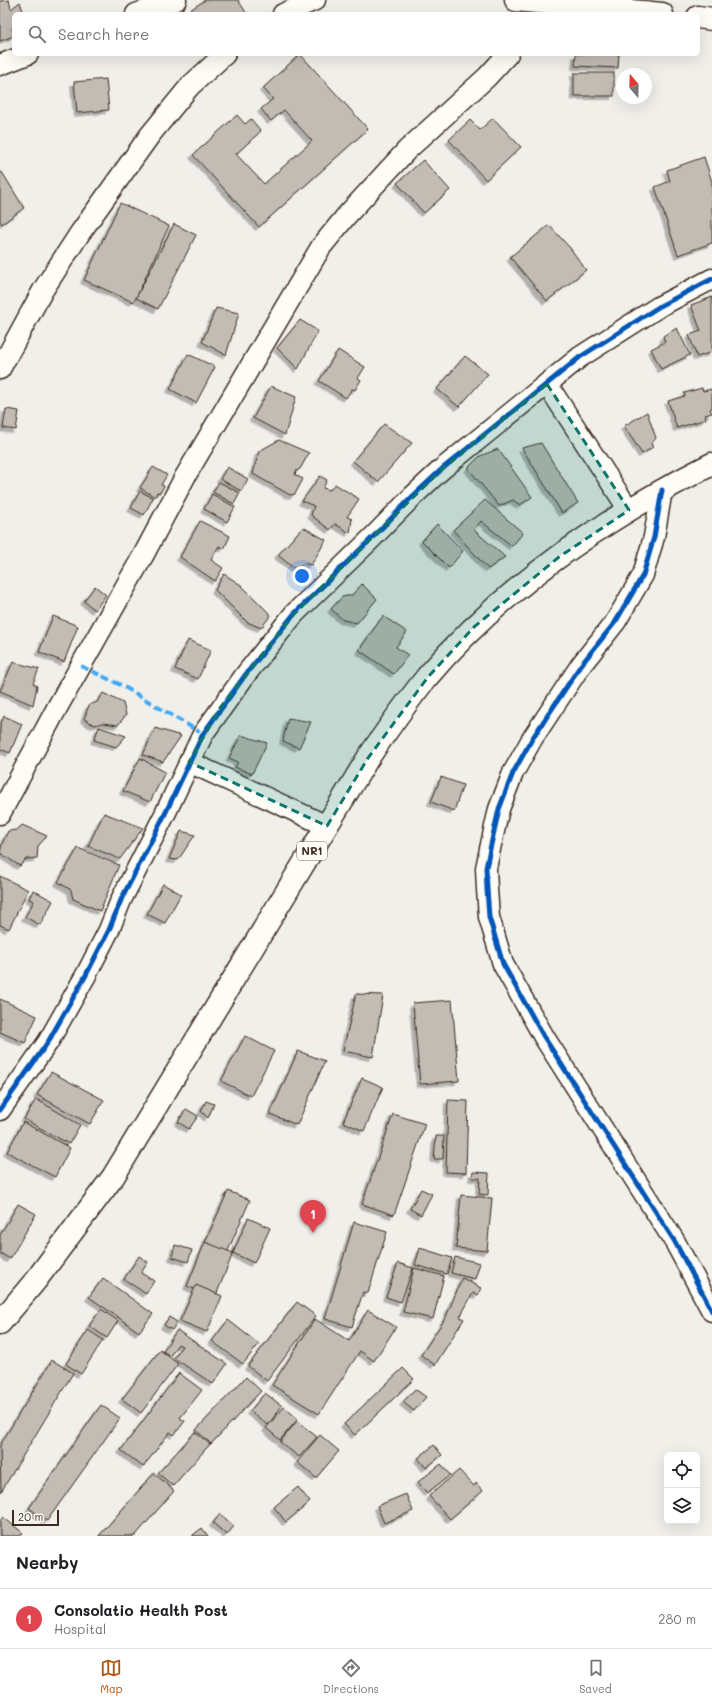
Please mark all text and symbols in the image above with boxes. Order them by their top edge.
search box [12,12,700,56]
icon: search [26,23,48,45]
text: Search here [58,24,149,44]
north arrow [616,68,652,104]
your location [292,566,312,586]
road number: NR1 [297,842,327,860]
pin: 1 [300,1200,326,1233]
map controls [664,1452,700,1524]
button: locate [664,1452,700,1488]
button: layers [664,1488,700,1524]
scale bar [12,1508,59,1527]
text: 20 m [18,1509,43,1524]
text: Nearby [16,1551,78,1573]
text: Consolatio Health Post [54,1600,228,1620]
text: 1 [26,1610,32,1627]
text: 280 m [658,1610,696,1627]
text: Hospital [54,1620,106,1637]
tab: Map [100,1657,123,1696]
tab: Directions [323,1657,379,1696]
tab: Saved [579,1657,612,1696]

